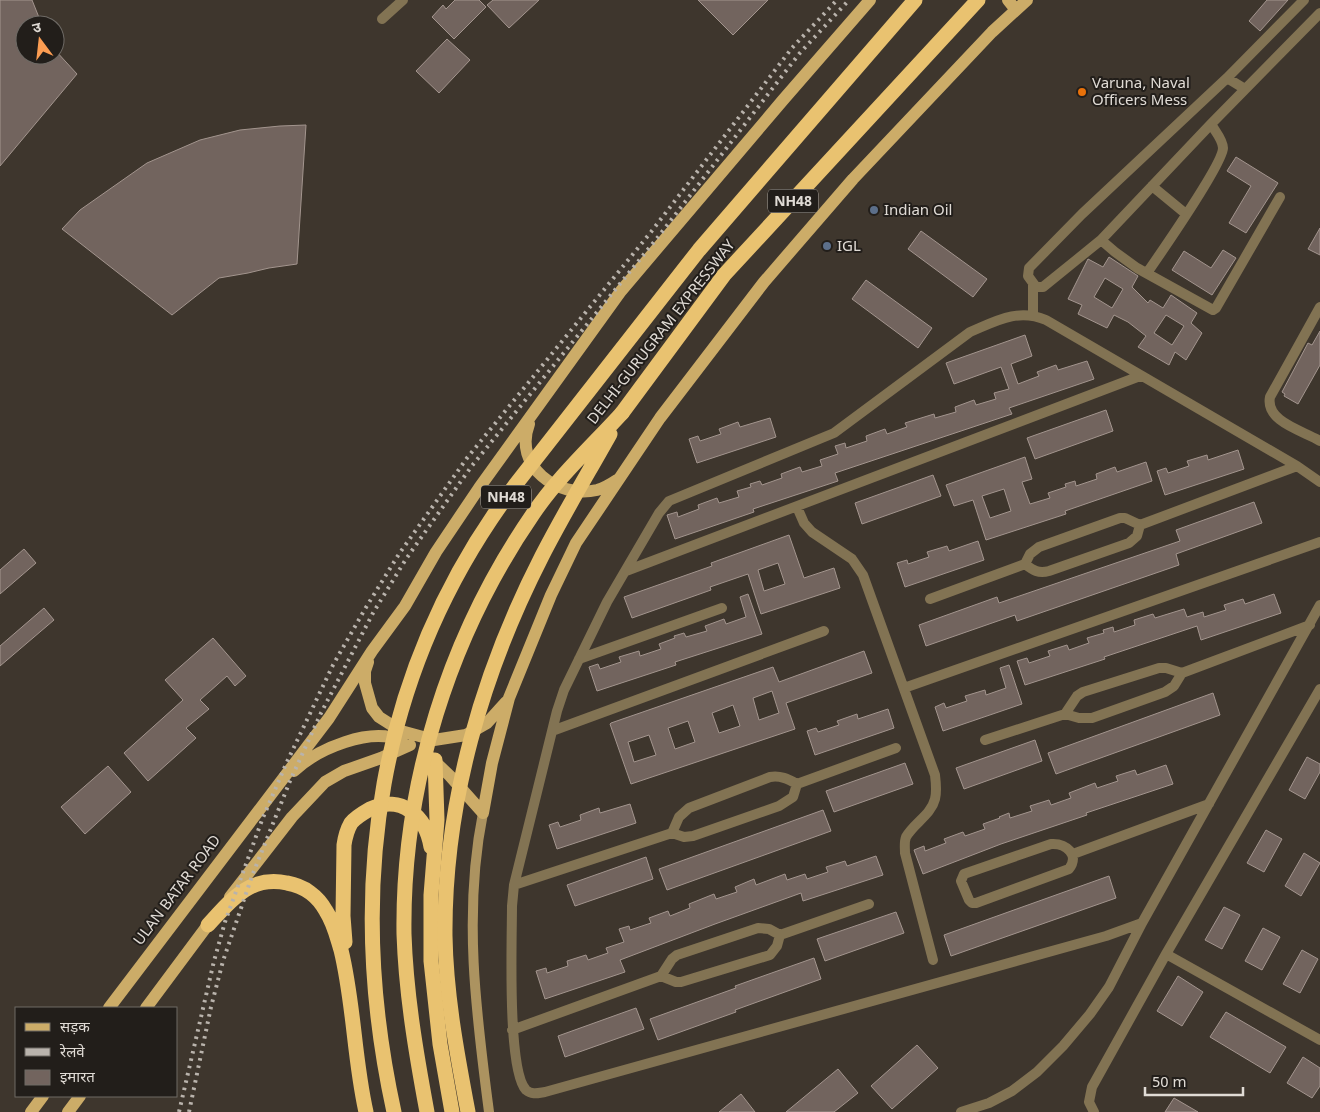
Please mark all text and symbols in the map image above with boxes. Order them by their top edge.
north arrow [15,15,65,65]
text: उ [31,18,44,39]
place label: Varuna, Naval Officers Mess [1092,75,1190,111]
marker: Varuna, Naval Officers Mess [1076,86,1088,98]
road number: NH48 [768,190,818,212]
place label: Indian Oil [884,202,953,221]
marker: Indian Oil [868,204,880,216]
street label: DELHI-GURUGRAM EXPRESSWAY [584,237,740,429]
place label: IGL [837,238,861,257]
marker: IGL [821,240,833,252]
road number: NH48 [481,486,531,508]
street label: ULAN BATAR ROAD [130,832,226,950]
legend [15,1007,178,1097]
text: सड़क [60,1019,90,1038]
text: रेलवे [59,1043,85,1063]
scale bar [1145,1064,1242,1096]
text: इमारत [60,1069,95,1088]
text: 50 m [1152,1074,1186,1093]

